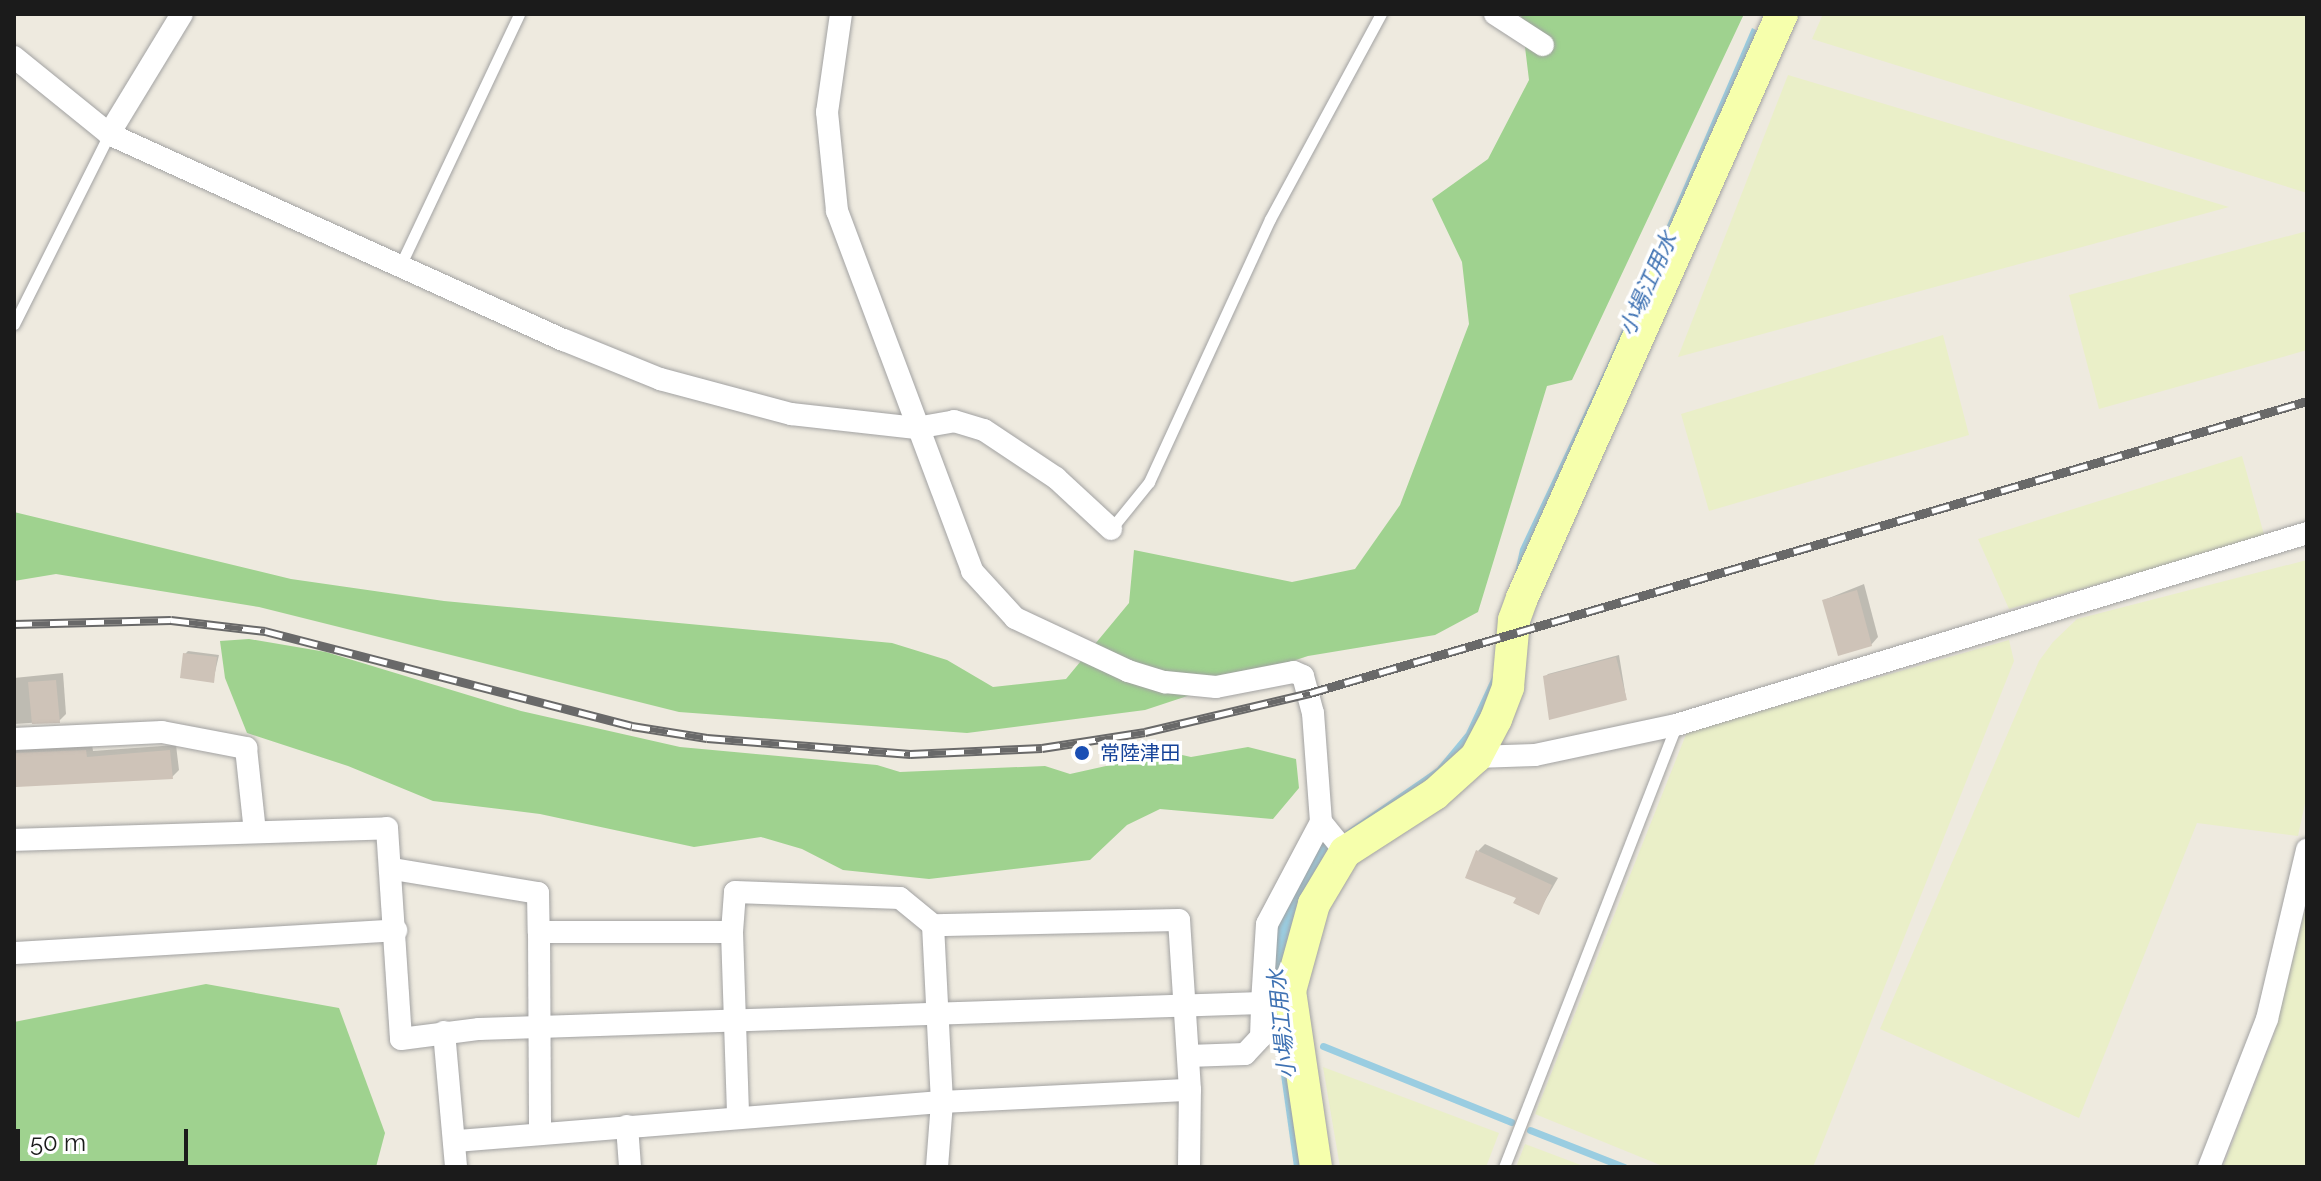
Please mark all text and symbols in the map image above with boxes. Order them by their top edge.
water label: 小場江用水 [1614,228,1682,340]
place label: 常陸津田 [1100,741,1180,765]
marker: 常陸津田 [1071,742,1093,764]
water label: 小場江用水 [1263,968,1301,1080]
scale bar [20,1113,192,1163]
text: 50 m [30,1128,86,1157]

